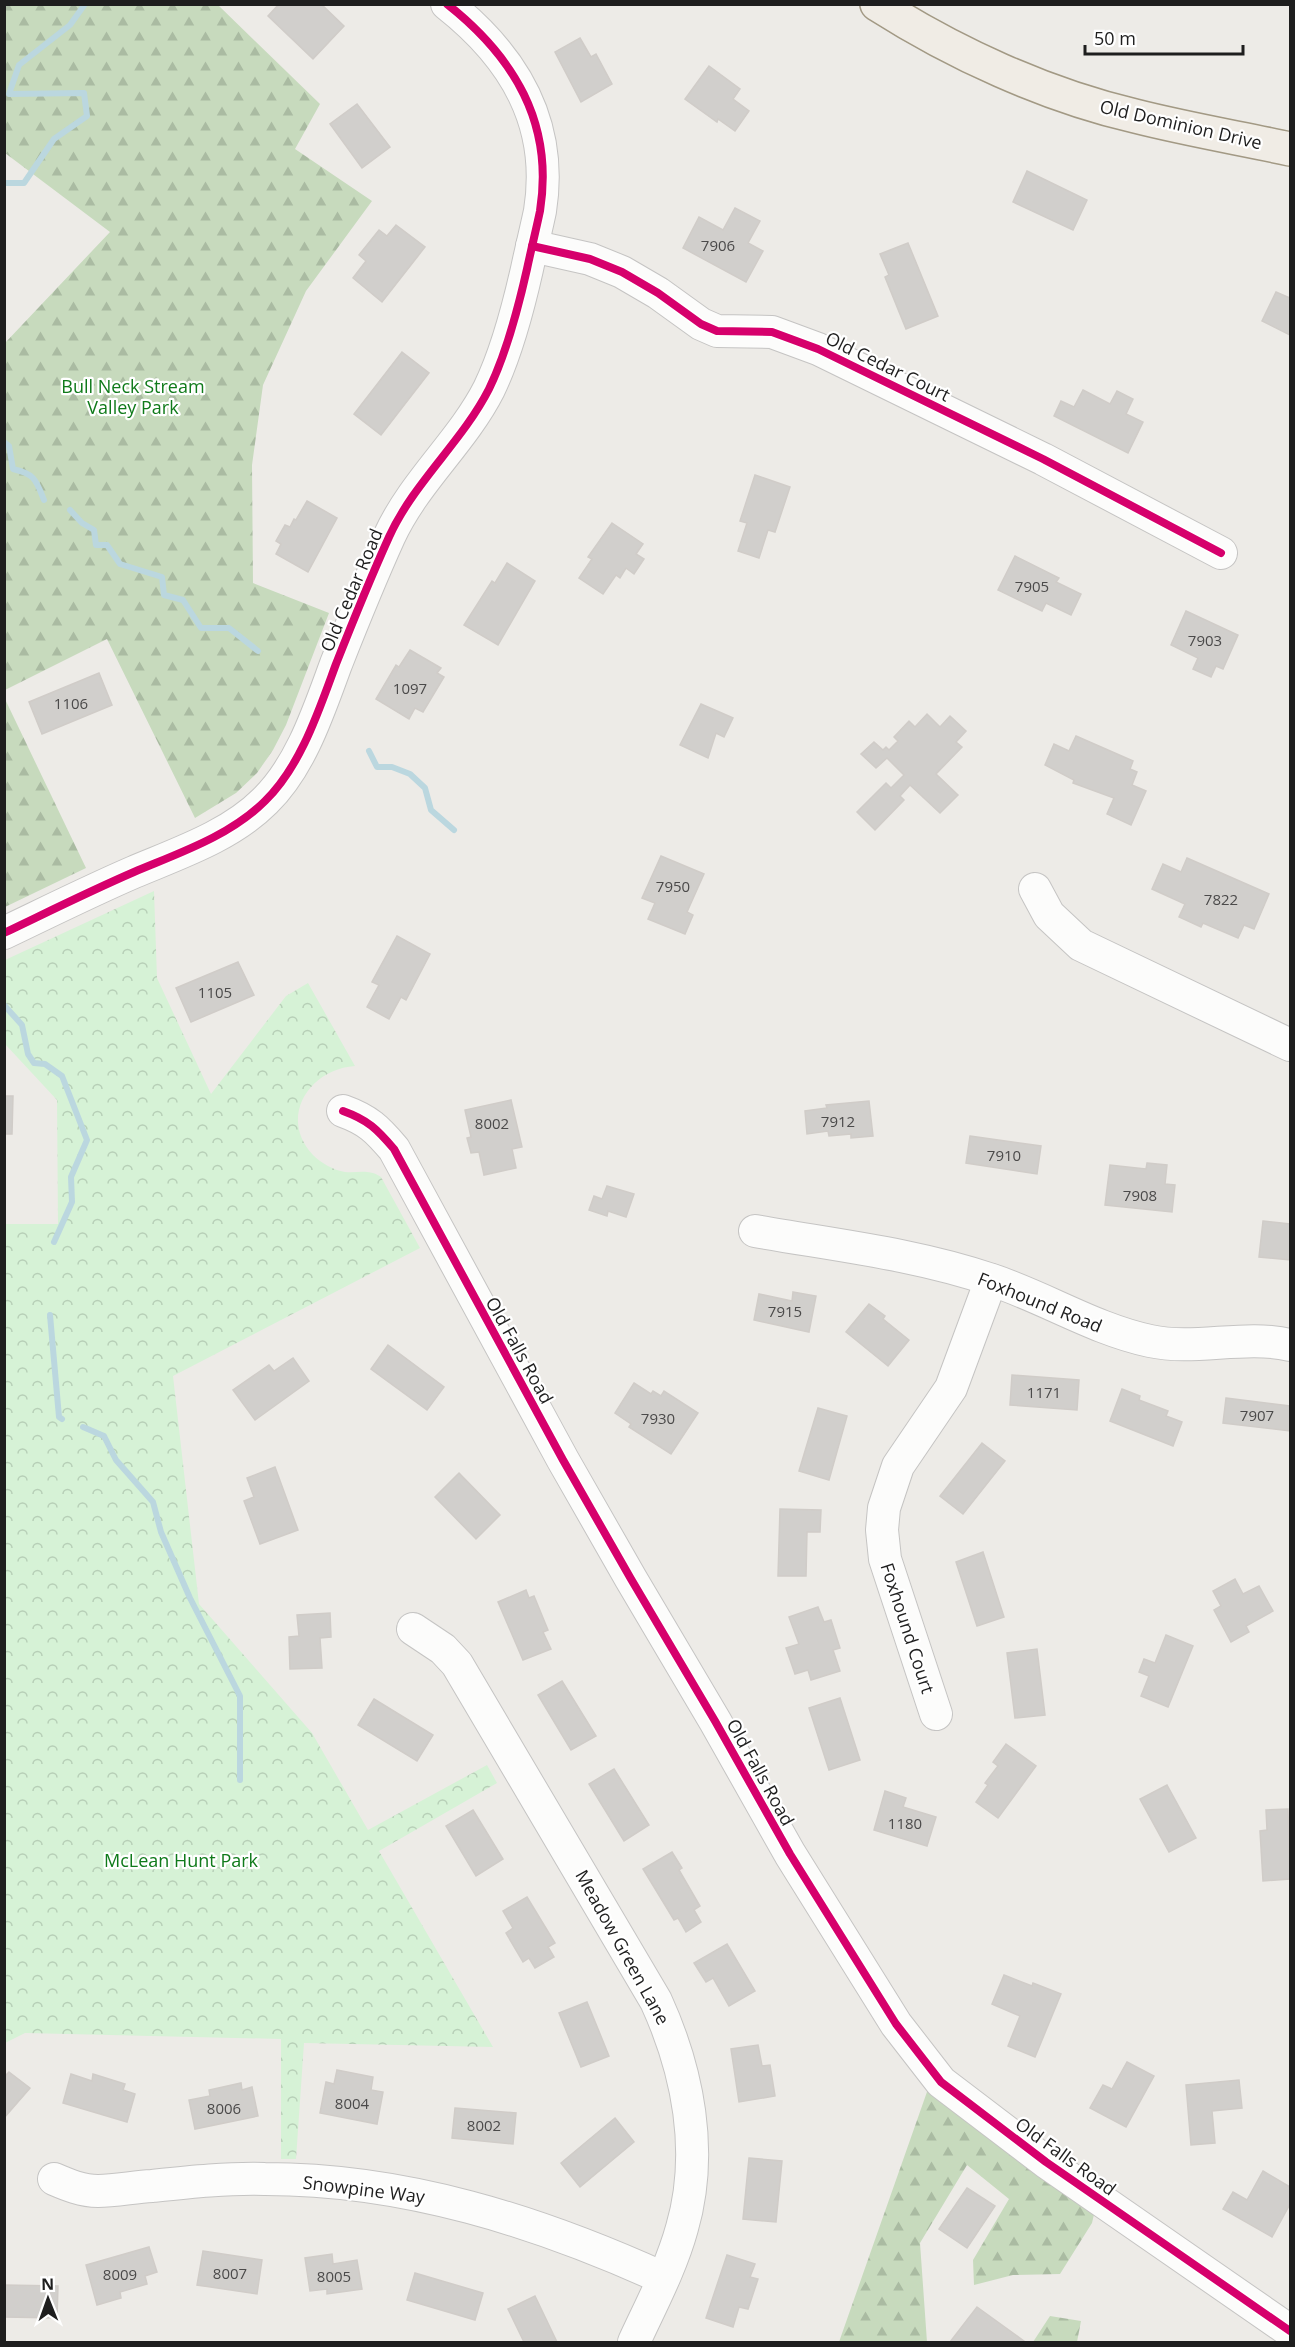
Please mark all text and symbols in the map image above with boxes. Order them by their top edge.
scale bar [1085,18,1242,56]
text: 50 m [1094,26,1136,50]
street label: Old Dominion Drive [1098,94,1264,154]
house number: 7906 [701,235,735,255]
street label: Old Cedar Court [822,325,954,407]
park label: Bull Neck Stream Valley Park [61,374,205,419]
street label: Old Cedar Road [314,525,388,655]
house number: 7905 [1015,576,1049,596]
house number: 7903 [1188,630,1222,650]
house number: 1097 [393,678,427,698]
house number: 1106 [54,693,88,713]
house number: 7950 [656,876,690,896]
house number: 7822 [1204,889,1238,909]
house number: 1105 [198,982,232,1002]
house number: 7912 [821,1111,855,1131]
house number: 8002 [475,1113,509,1133]
house number: 7910 [987,1145,1021,1165]
house number: 7908 [1123,1185,1157,1205]
street label: Foxhound Road [974,1266,1106,1338]
street label: Old Falls Road [481,1292,559,1408]
house number: 7915 [768,1301,802,1321]
house number: 1171 [1027,1382,1061,1402]
house number: 7907 [1240,1405,1274,1425]
house number: 7930 [641,1408,675,1428]
street label: Foxhound Court [876,1560,940,1696]
street label: Old Falls Road [722,1714,800,1830]
house number: 1180 [888,1813,922,1833]
park label: McLean Hunt Park [104,1848,259,1872]
street label: Meadow Green Lane [570,1865,676,2029]
house number: 8004 [335,2093,370,2113]
house number: 8006 [207,2098,241,2118]
street label: Old Falls Road [1011,2111,1121,2201]
house number: 8002 [467,2115,501,2135]
street label: Snowpine Way [302,2170,427,2209]
house number: 8007 [213,2263,247,2283]
house number: 8009 [103,2264,137,2284]
house number: 8005 [317,2266,351,2286]
north arrow [18,2269,78,2329]
text: N [41,2273,54,2295]

